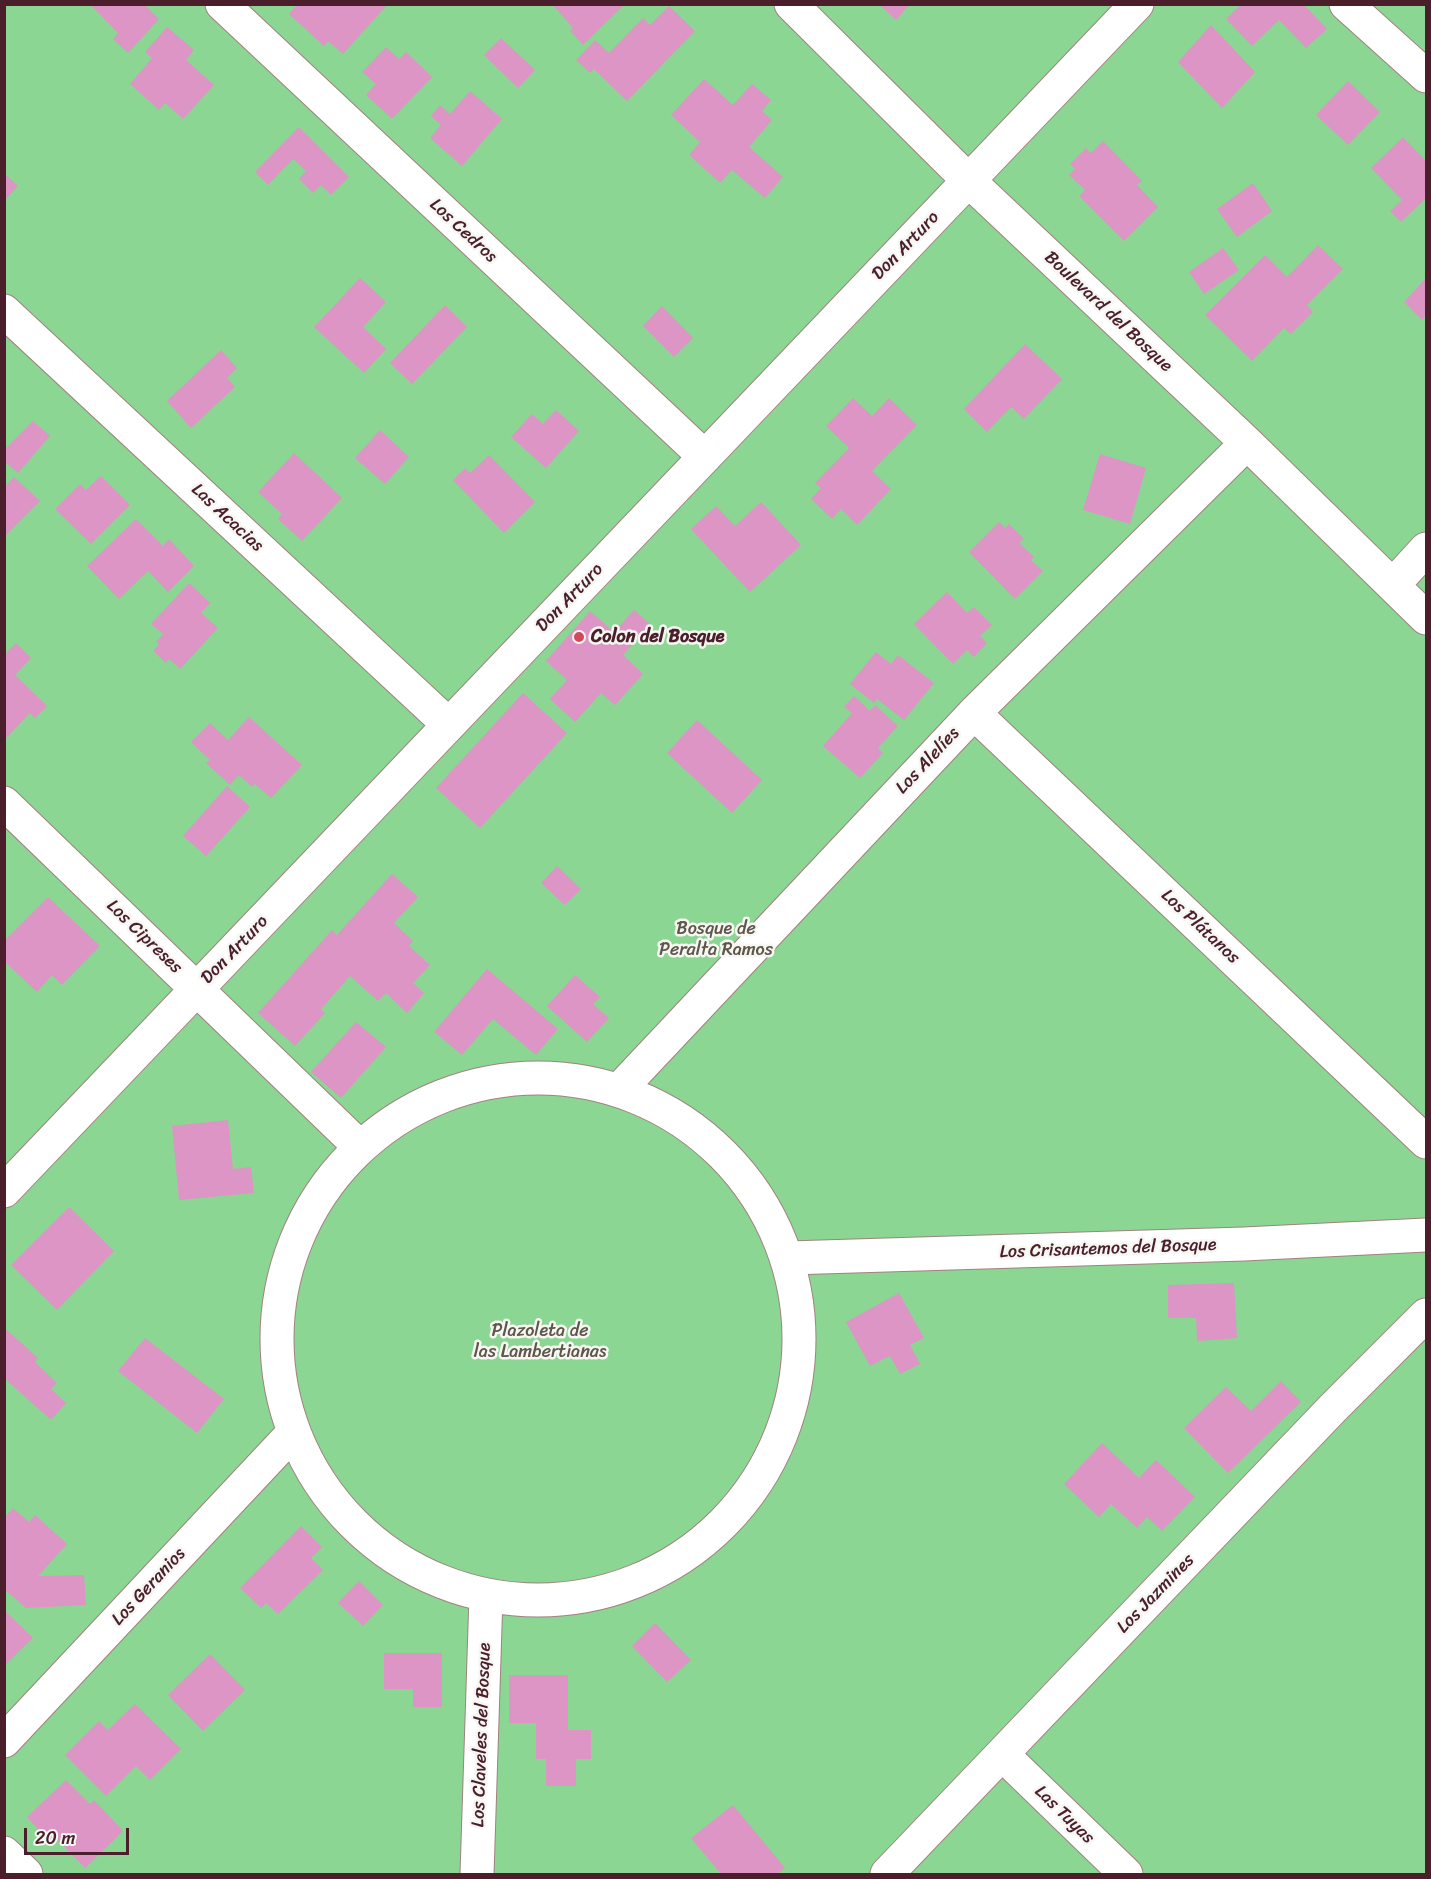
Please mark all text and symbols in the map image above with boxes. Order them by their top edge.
street label: Los Cedros [425,194,501,268]
street label: Don Arturo [868,207,944,285]
street label: Boulevard del Bosque [1039,247,1177,377]
street label: Las Acacias [187,479,267,557]
street label: Don Arturo [532,559,608,637]
place label: Colon del Bosque [591,626,724,648]
marker: Colon del Bosque [572,630,586,644]
street label: Los Alelíes [892,723,964,799]
street label: Los Plátanos [1156,885,1244,969]
street label: Los Cipreses [102,896,186,978]
street label: Don Arturo [197,911,273,989]
park label: Bosque de Peralta Ramos [659,918,773,960]
street label: Los Crisantemos del Bosque [999,1234,1217,1264]
park label: Plazoleta de las Lambertianas [474,1320,606,1362]
street label: Los Geranios [108,1544,190,1630]
street label: Los Jazmines [1113,1550,1199,1638]
street label: Los Claveles del Bosque [468,1642,496,1828]
street label: Las Tuyas [1030,1781,1098,1849]
scale bar [27,1816,132,1854]
text: 20 m [35,1822,75,1854]

